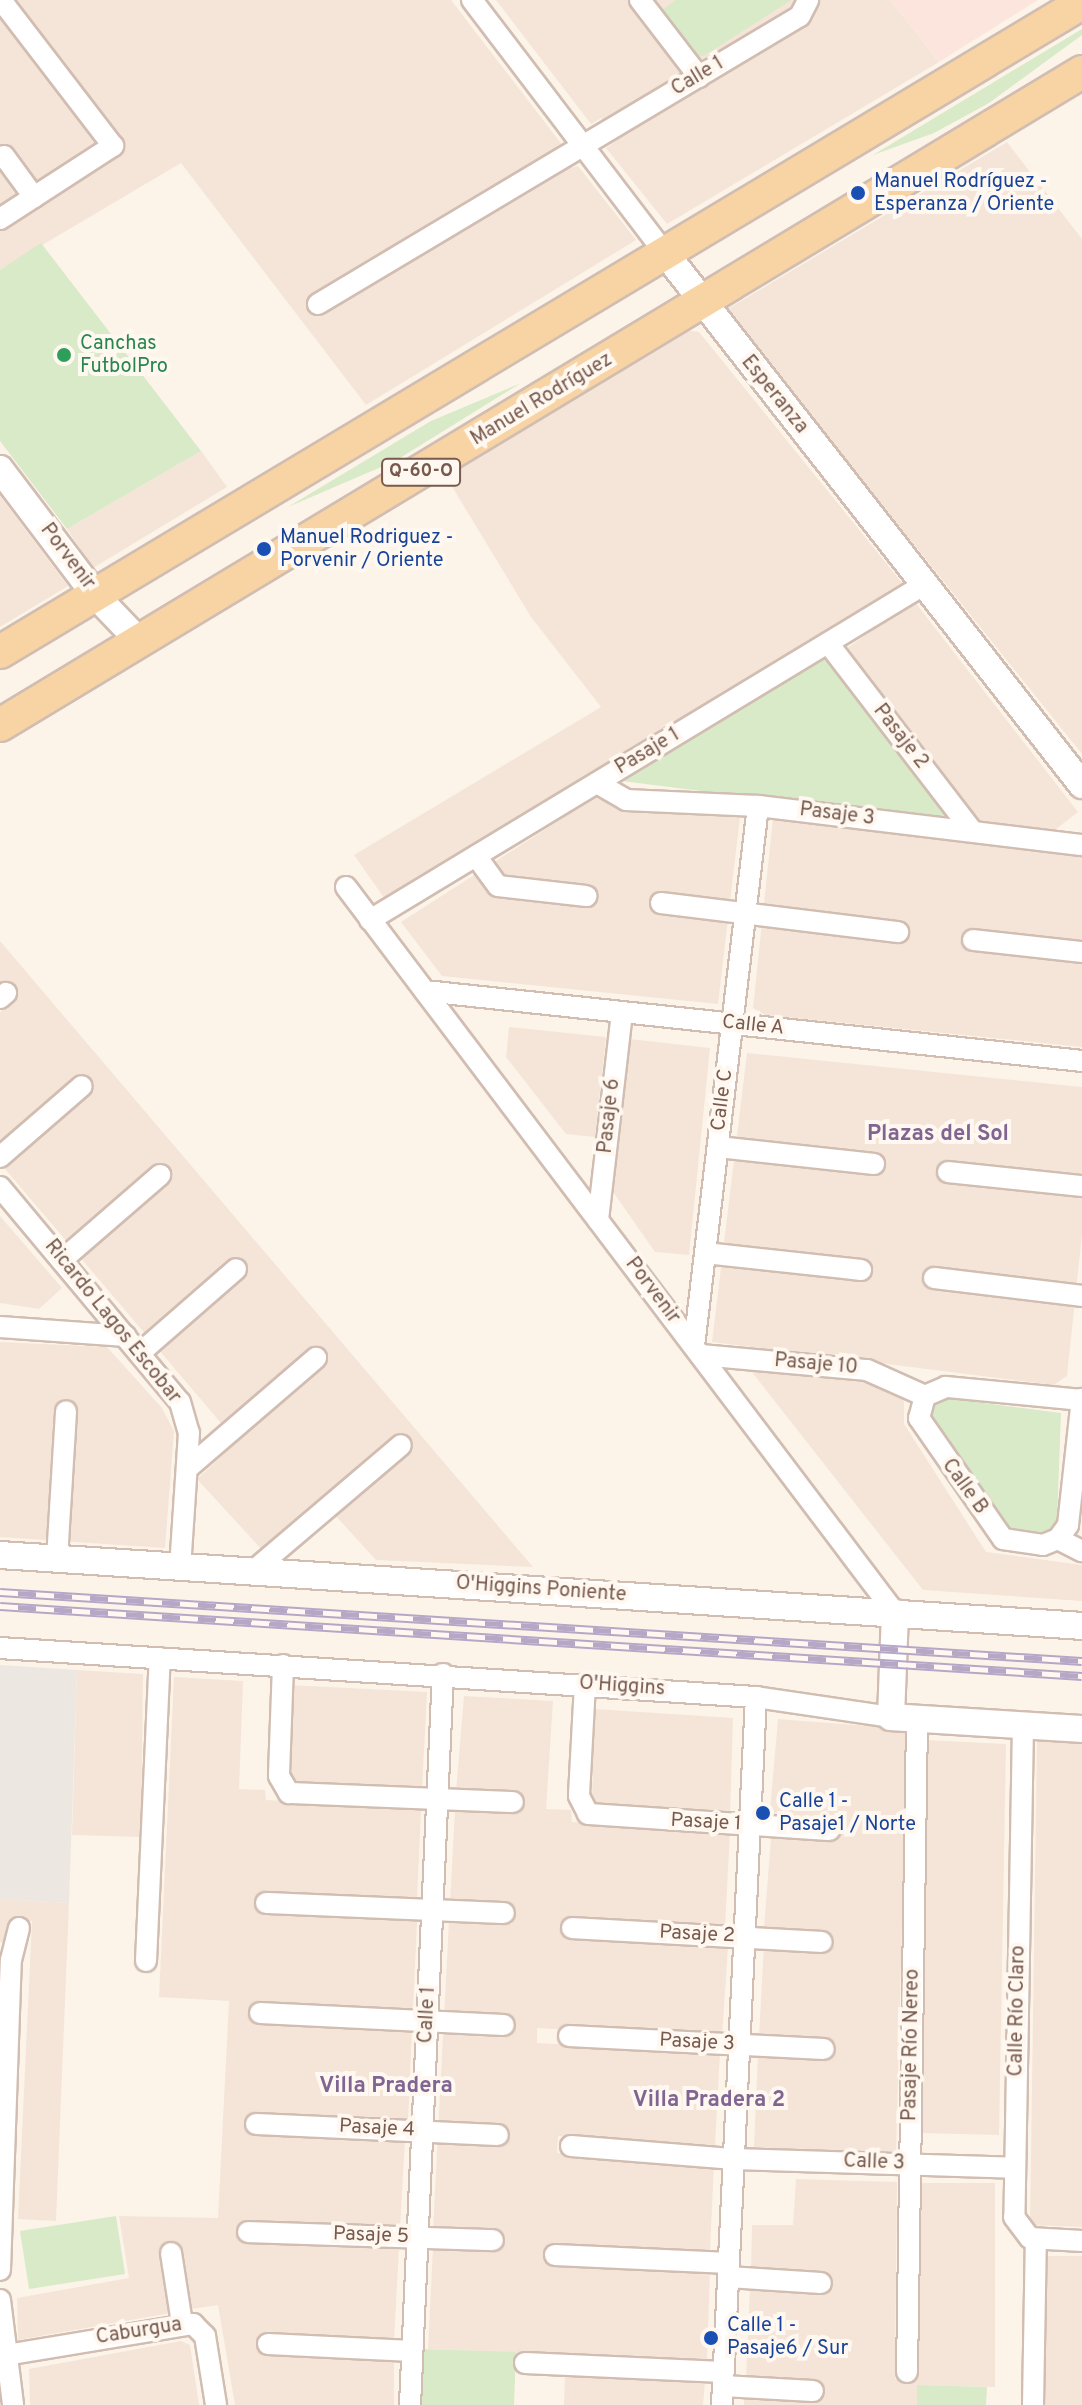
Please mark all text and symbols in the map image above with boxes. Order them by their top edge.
street label: Calle 1 [667,52,729,102]
place label: Manuel Rodríguez - Esperanza / Oriente [874,170,1054,217]
marker: Manuel Rodríguez - Esperanza / Oriente [849,184,867,202]
place label: Canchas FutbolPro [80,332,168,379]
marker: Canchas FutbolPro [55,346,73,364]
street label: Manuel Rodríguez [467,348,617,452]
street label: Esperanza [735,351,813,439]
road number: Q-60-O [381,458,461,486]
street label: Porvenir [34,519,100,595]
place label: Manuel Rodriguez - Porvenir / Oriente [280,526,453,573]
marker: Manuel Rodriguez - Porvenir / Oriente [255,540,273,558]
street label: Pasaje 2 [867,700,933,774]
street label: Pasaje 1 [611,723,685,781]
street label: Pasaje 3 [798,798,876,832]
street label: Calle A [720,1011,786,1041]
street label: Calle C [707,1068,739,1132]
street label: Pasaje 6 [594,1077,626,1155]
district label: Plazas del Sol [867,1122,1009,1148]
street label: Ricardo Lagos Escobar [39,1235,185,1409]
street label: Porvenir [619,1253,685,1329]
street label: Pasaje 10 [773,1349,859,1381]
street label: Calle B [936,1455,992,1519]
street label: O'Higgins Poniente [455,1572,627,1608]
street label: O'Higgins [578,1672,666,1702]
place label: Calle 1 - Pasaje1 / Norte [779,1790,916,1837]
marker: Calle 1 - Pasaje1 / Norte [754,1804,772,1822]
street label: Pasaje 1 [670,1809,742,1837]
street label: Pasaje 2 [659,1921,735,1949]
street label: Calle Río Claro [1005,1945,1031,2077]
street label: Pasaje Río Nereo [899,1969,925,2121]
street label: Calle 1 [415,1986,441,2044]
street label: Pasaje 3 [659,2029,735,2057]
district label: Villa Pradera [319,2074,453,2100]
district label: Villa Pradera 2 [633,2088,785,2114]
street label: Pasaje 4 [338,2115,416,2143]
street label: Calle 3 [843,2150,905,2176]
street label: Pasaje 5 [333,2223,409,2249]
street label: Caburgua [94,2313,184,2351]
place label: Calle 1 - Pasaje6 / Sur [727,2314,848,2361]
marker: Calle 1 - Pasaje6 / Sur [702,2329,720,2347]

